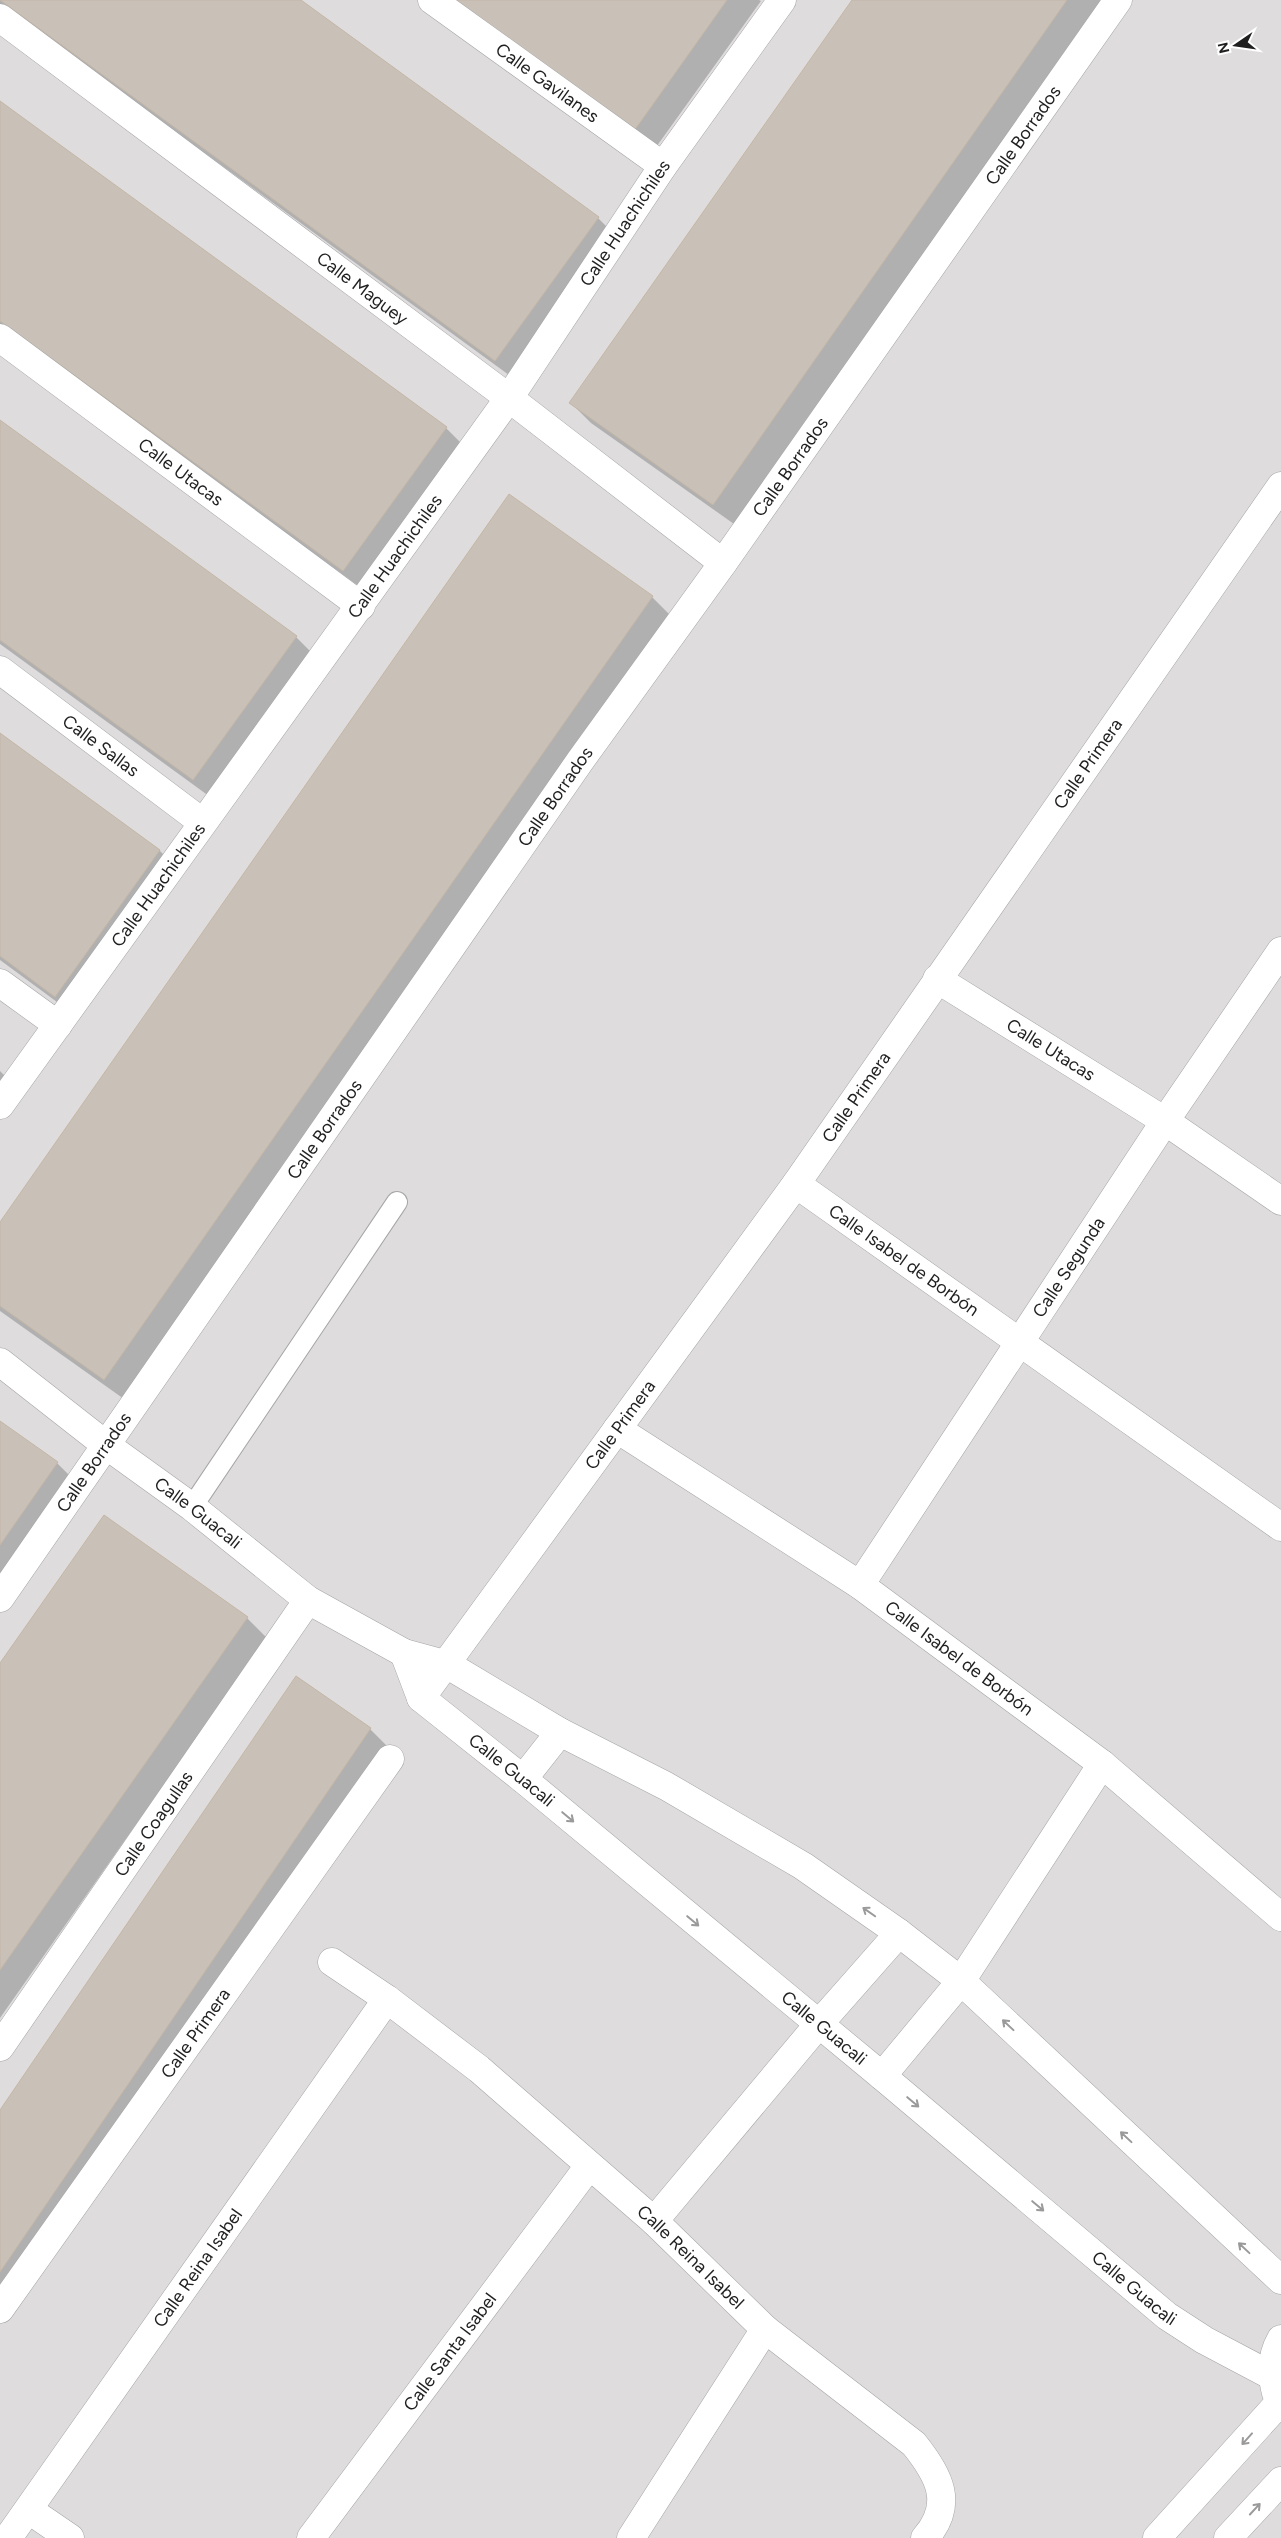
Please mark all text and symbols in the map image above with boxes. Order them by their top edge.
north arrow [1211,20,1261,70]
street label: Calle Gavilanes [491,38,603,127]
text: N [1214,41,1233,55]
street label: Calle Borrados [981,81,1066,189]
street label: Calle Huachichiles [575,156,675,291]
street label: Calle Maguey [312,247,413,330]
street label: Calle Borrados [748,413,833,521]
street label: Calle Utacas [134,433,228,511]
street label: Calle Huachichiles [343,490,447,623]
street label: Calle Sallas [58,710,143,782]
street label: Calle Primera [1049,714,1127,813]
street label: Calle Borrados [513,742,598,851]
street label: Calle Huachichiles [106,819,210,951]
street label: Calle Utacas [1002,1014,1099,1086]
street label: Calle Primera [817,1048,895,1147]
street label: Calle Borrados [282,1075,367,1184]
street label: Calle Isabel de Borbón [824,1200,983,1321]
street label: Calle Segunda [1028,1213,1110,1322]
street label: Calle Primera [580,1376,660,1474]
street label: Calle Borrados [52,1408,136,1517]
street label: Calle Guacali [150,1472,246,1553]
street label: Calle Isabel de Borbón [881,1596,1038,1720]
street label: Calle Guacali [464,1729,559,1812]
street label: Calle Coagullas [110,1767,198,1881]
one-way arrow [562,1811,575,1822]
one-way arrow [862,1907,876,1917]
one-way arrow [687,1915,700,1926]
street label: Calle Primera [156,1984,235,2083]
street label: Calle Guacali [777,1986,871,2070]
one-way arrow [1002,2019,1014,2031]
one-way arrow [907,2096,920,2108]
one-way arrow [1120,2131,1133,2143]
street label: Calle Reina Isabel [633,2200,749,2314]
one-way arrow [1031,2200,1044,2211]
street label: Calle Reina Isabel [148,2204,247,2332]
one-way arrow [1238,2242,1251,2254]
street label: Calle Guacali [1087,2246,1181,2330]
street label: Calle Santa Isabel [399,2289,501,2416]
one-way arrow [1241,2433,1252,2446]
one-way arrow [1249,2503,1261,2516]

